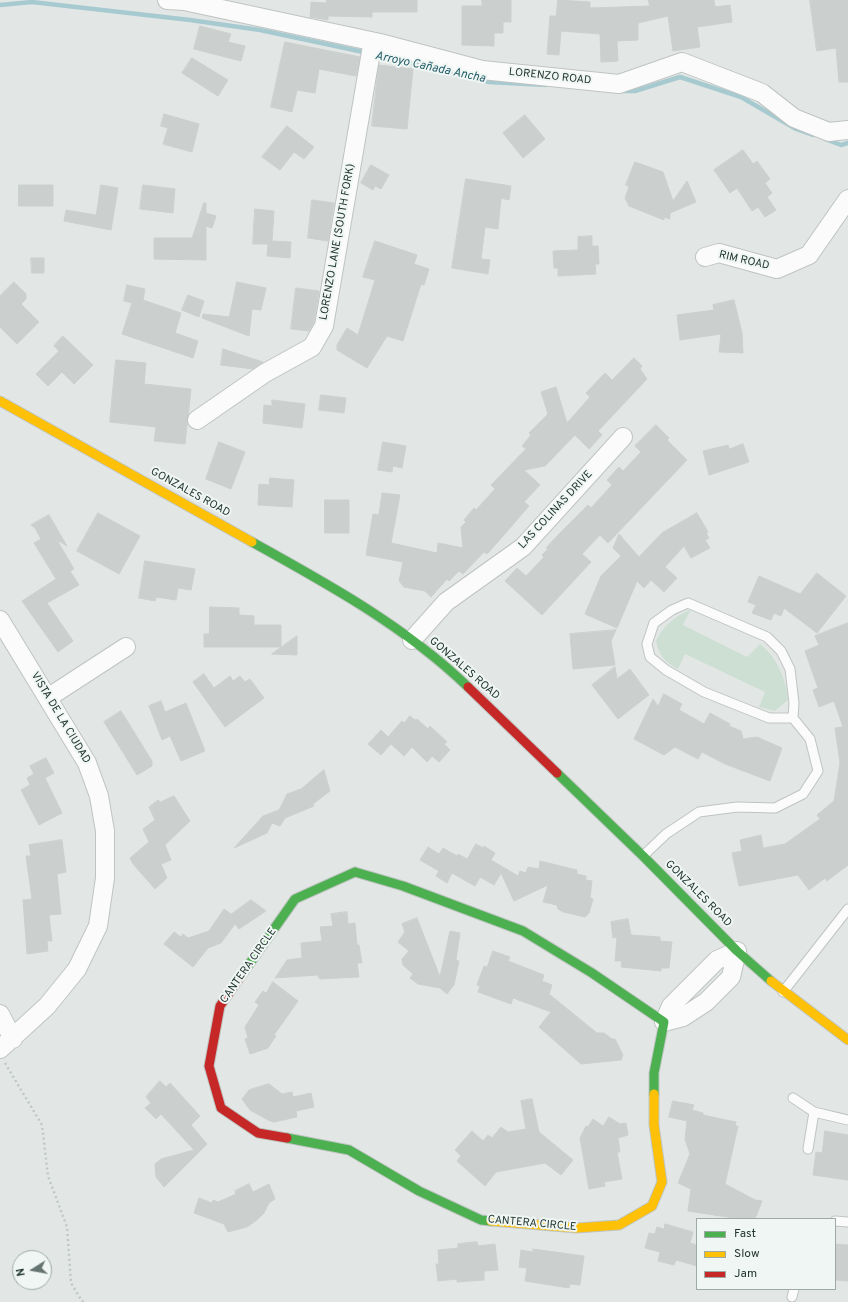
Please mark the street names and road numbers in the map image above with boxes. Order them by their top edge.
street label: LORENZO ROAD [508,66,592,88]
street label: LORENZO LANE (SOUTH FORK) [318,163,358,321]
street label: RIM ROAD [717,249,771,273]
street label: GONZALES ROAD [148,466,232,520]
street label: LAS COLINAS DRIVE [516,468,596,552]
street label: GONZALES ROAD [426,635,502,703]
street label: VISTA DE LA CIUDAD [27,670,93,766]
street label: GONZALES ROAD [662,858,734,930]
street label: CANTERA CIRCLE [218,926,280,1006]
street label: CANTERA CIRCLE [487,1214,577,1234]

